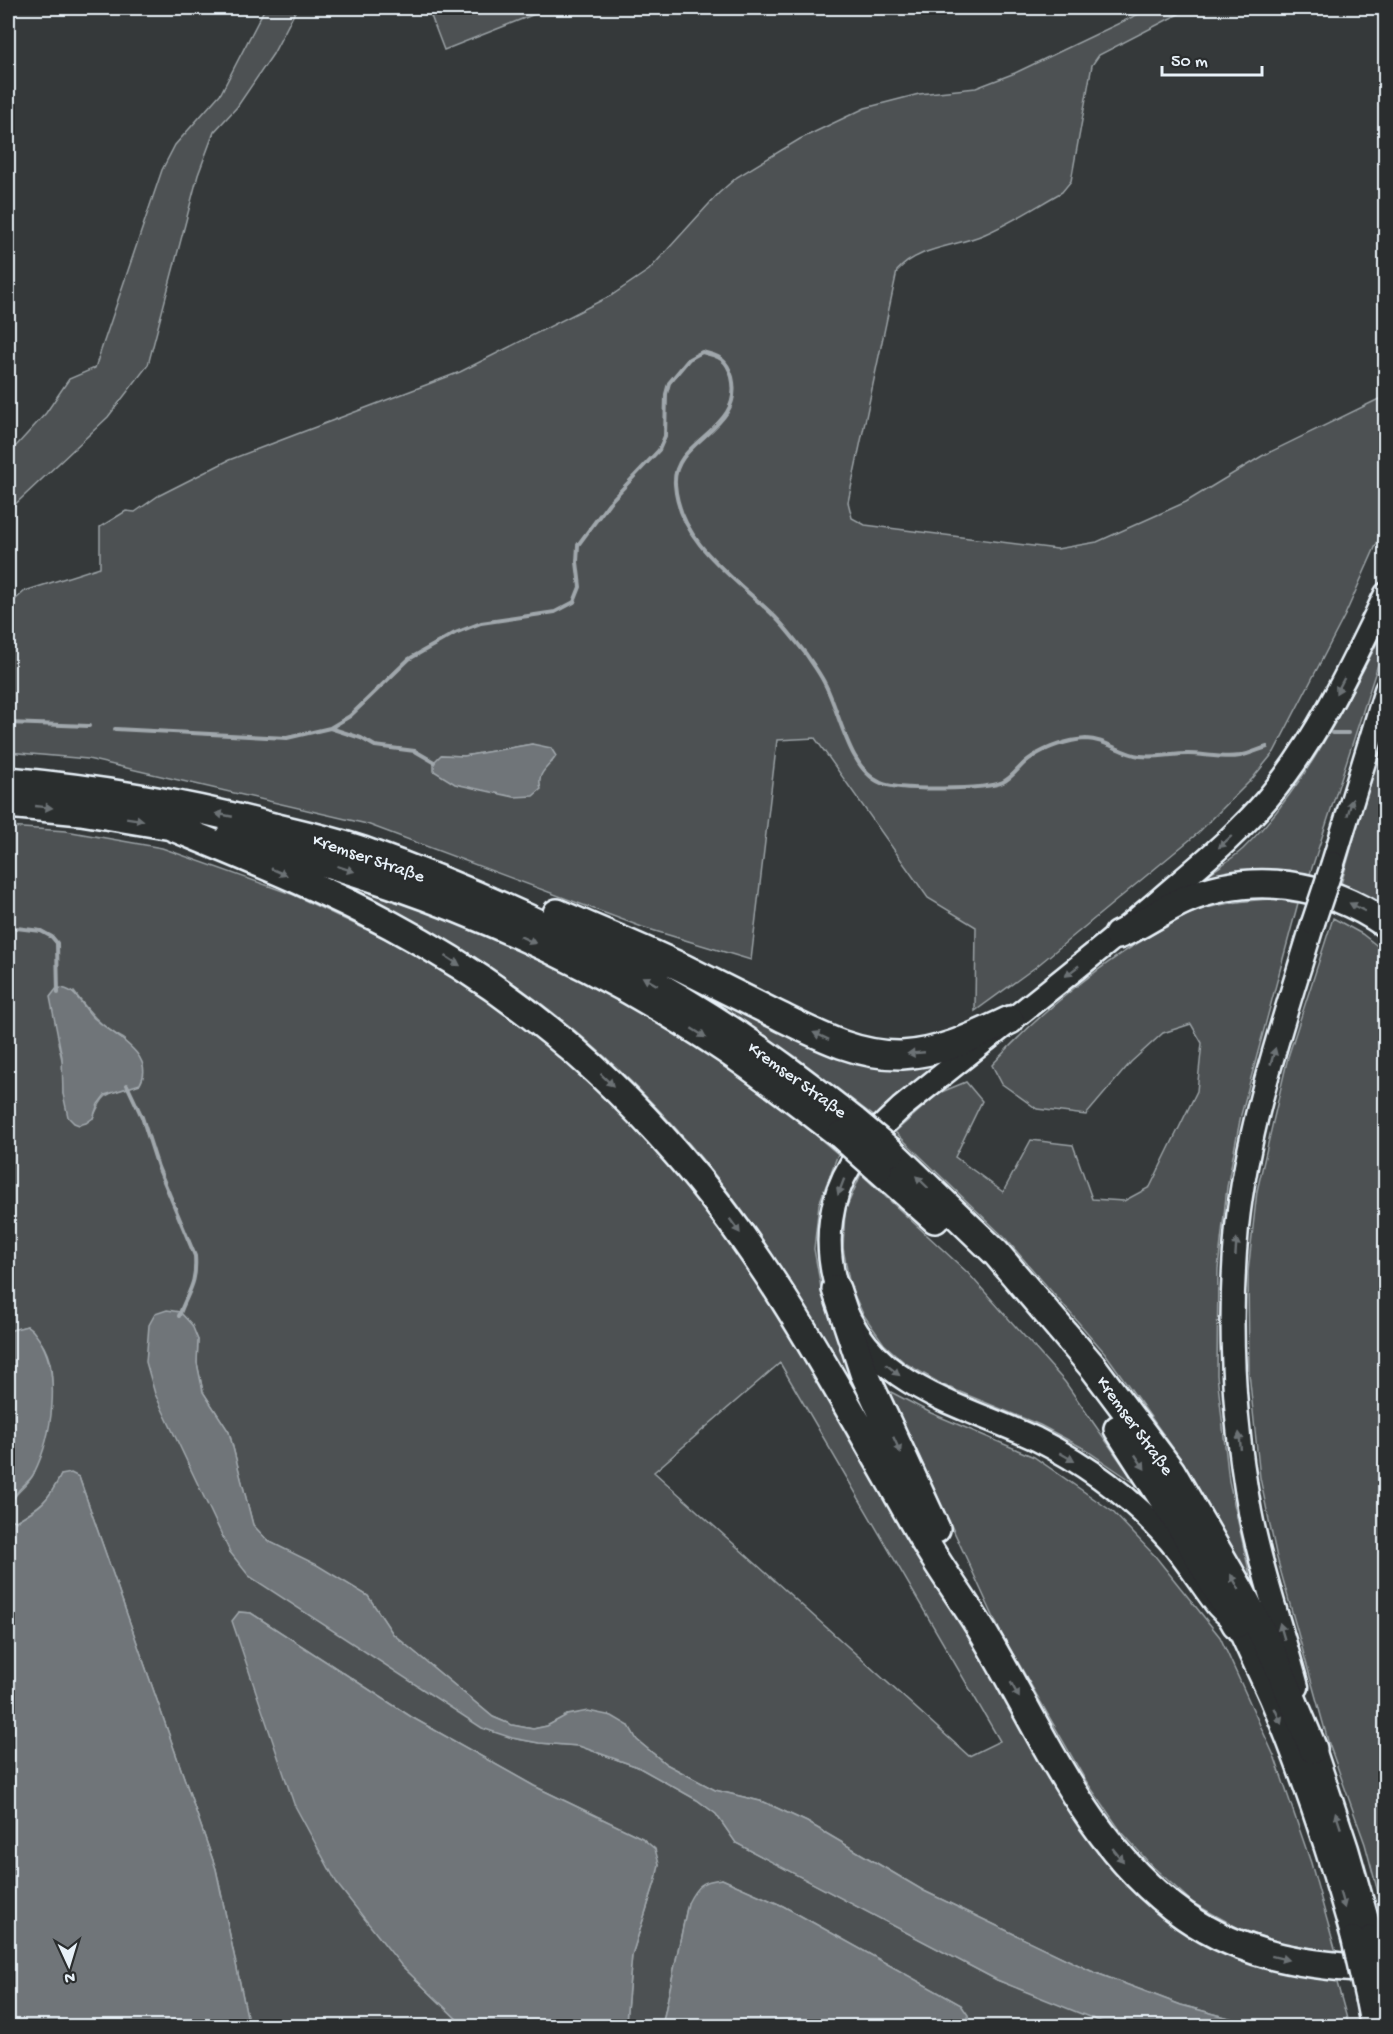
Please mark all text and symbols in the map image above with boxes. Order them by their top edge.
scale bar [1162,39,1262,77]
text: 50 m [1171,52,1208,73]
one-way arrow [1335,677,1345,694]
one-way arrow [1346,798,1355,816]
one-way arrow [35,803,54,812]
one-way arrow [214,809,233,819]
one-way arrow [125,815,144,824]
street label: Kremser Straße [309,830,428,889]
one-way arrow [1218,835,1233,849]
one-way arrow [337,865,355,874]
one-way arrow [271,867,289,877]
one-way arrow [1349,902,1366,911]
one-way arrow [520,935,537,944]
one-way arrow [444,955,460,967]
one-way arrow [1064,964,1080,977]
one-way arrow [641,976,658,986]
one-way arrow [691,1027,707,1038]
one-way arrow [812,1032,829,1041]
street label: Kremser Straße [743,1038,851,1124]
one-way arrow [1269,1047,1278,1065]
one-way arrow [906,1049,925,1058]
one-way arrow [599,1073,614,1087]
one-way arrow [915,1175,930,1189]
one-way arrow [836,1178,846,1196]
one-way arrow [729,1218,741,1234]
one-way arrow [1231,1237,1241,1256]
one-way arrow [886,1363,901,1376]
street label: Kremser Straße [1091,1373,1177,1481]
one-way arrow [1235,1432,1244,1451]
one-way arrow [893,1437,902,1454]
one-way arrow [1059,1451,1075,1462]
one-way arrow [1134,1453,1145,1470]
one-way arrow [1230,1573,1240,1590]
one-way arrow [1277,1622,1286,1640]
one-way arrow [1010,1682,1020,1699]
one-way arrow [1273,1707,1283,1725]
one-way arrow [1333,1811,1342,1829]
one-way arrow [1111,1848,1124,1863]
one-way arrow [1338,1891,1347,1909]
north arrow [39,1935,99,1995]
one-way arrow [1271,1954,1289,1963]
text: N [63,1967,76,1986]

